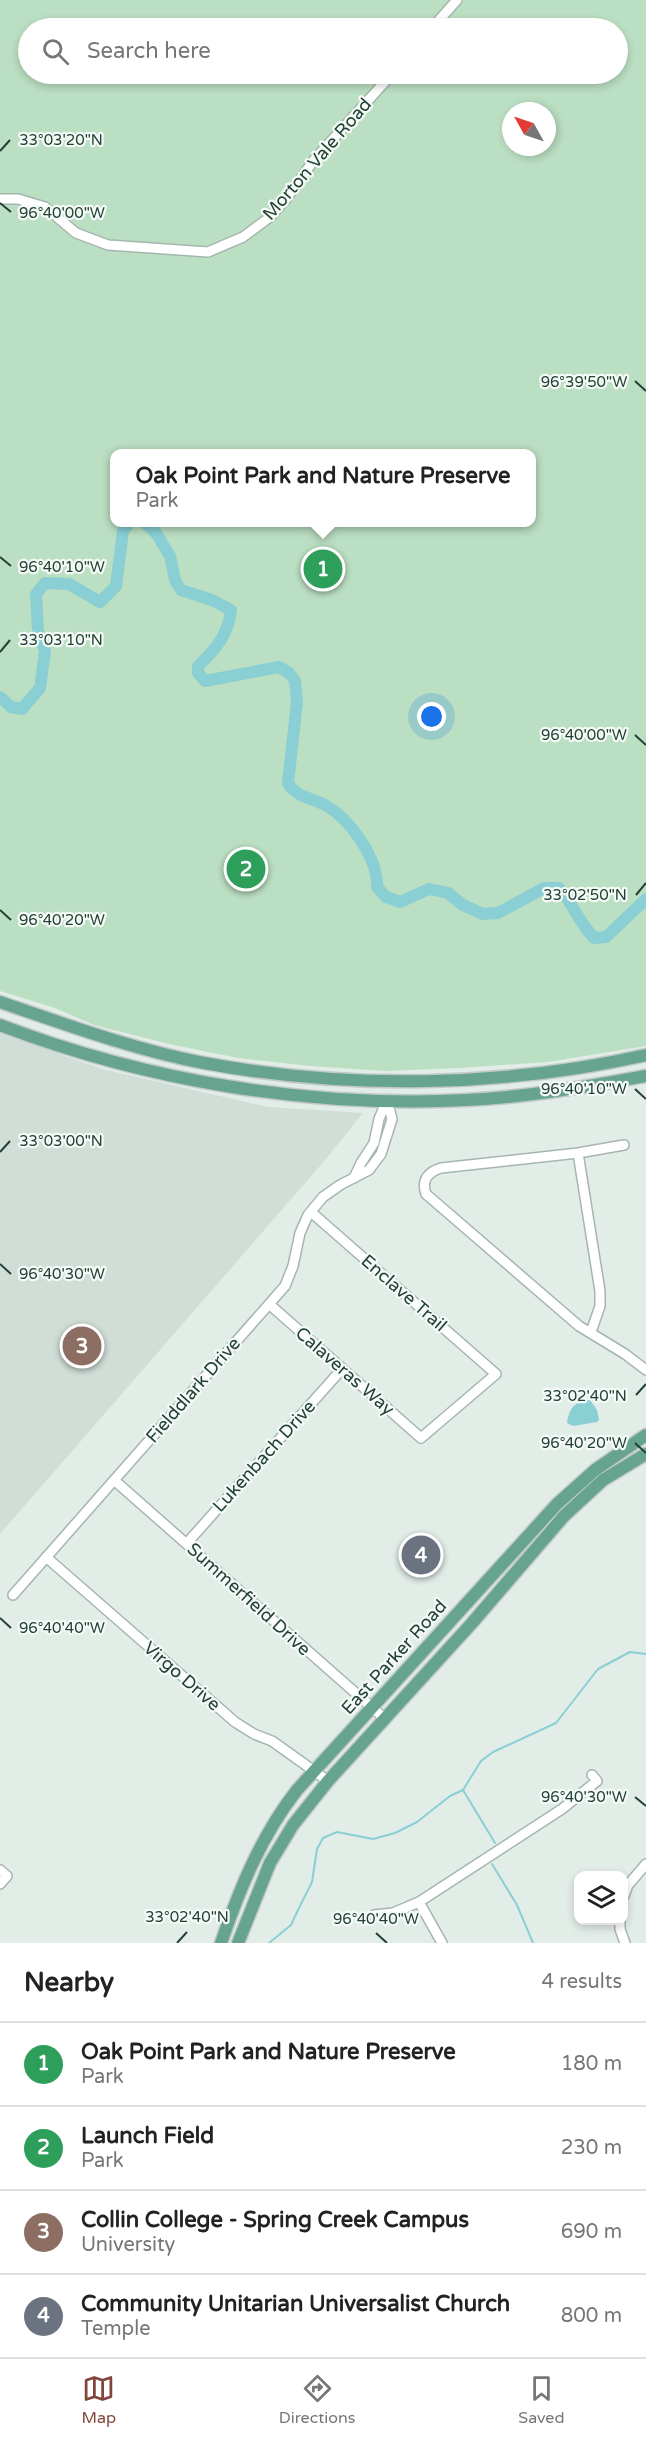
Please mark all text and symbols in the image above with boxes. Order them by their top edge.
search box [18,18,628,84]
icon: search [39,35,72,68]
text: Search here [87,38,211,64]
street label: Morton Vale Road [258,93,376,225]
north arrow [502,102,556,156]
text: 33°03'20"N [19,131,103,149]
text: 96°40'00"W [19,204,105,222]
text: 96°39'50"W [541,373,627,391]
popup [110,449,536,527]
text: Oak Point Park and Nature Preserve [136,463,510,489]
text: Park [136,489,178,513]
pin: 1 [304,546,342,592]
text: 96°40'10"W [19,558,105,576]
text: 33°03'10"N [19,631,103,649]
your location [417,702,446,731]
text: 96°40'00"W [541,726,627,744]
pin: 2 [226,846,266,892]
text: 33°02'50"N [543,886,627,904]
text: 96°40'20"W [19,911,105,929]
text: 96°40'10"W [541,1080,627,1098]
text: 33°03'00"N [19,1132,103,1150]
street label: Enclave Trail [357,1250,451,1336]
text: 96°40'30"W [19,1265,105,1283]
street label: Calaveras Way [291,1322,399,1420]
pin: 3 [62,1324,101,1368]
street label: Fielddlark Drive [141,1333,245,1447]
text: 33°02'40"N [543,1387,627,1405]
street label: Lukenbach Drive [208,1395,320,1517]
text: 96°40'20"W [541,1434,627,1452]
pin: 4 [402,1532,440,1578]
street label: Summerfield Drive [183,1538,315,1660]
street label: East Parker Road [337,1595,451,1719]
text: 96°40'40"W [19,1619,105,1637]
street label: Virgo Drive [139,1637,225,1715]
text: 96°40'30"W [541,1788,627,1806]
map controls [574,1871,628,1925]
button: layers [574,1871,628,1925]
text: 33°02'40"N [145,1908,229,1926]
text: 96°40'40"W [333,1910,419,1928]
text: Nearby [24,1967,114,1998]
text: 4 results [542,1970,622,1994]
text: Oak Point Park and Nature Preserve [81,2039,456,2065]
text: 1 [37,2052,50,2076]
text: 180 m [561,2052,622,2076]
text: Park [81,2065,124,2089]
text: Launch Field [81,2123,214,2149]
text: 2 [37,2136,50,2160]
text: 230 m [561,2136,622,2160]
text: Park [81,2149,124,2173]
text: Collin College - Spring Creek Campus [81,2207,469,2233]
text: 3 [37,2220,50,2244]
text: 690 m [561,2220,622,2244]
text: University [81,2233,175,2257]
text: Community Unitarian Universalist Church [81,2291,510,2317]
text: 4 [37,2304,50,2328]
text: 800 m [561,2304,622,2328]
text: Temple [81,2317,151,2341]
tab: Map [81,2372,116,2428]
tab: Directions [279,2372,355,2428]
tab: Saved [518,2372,565,2428]

